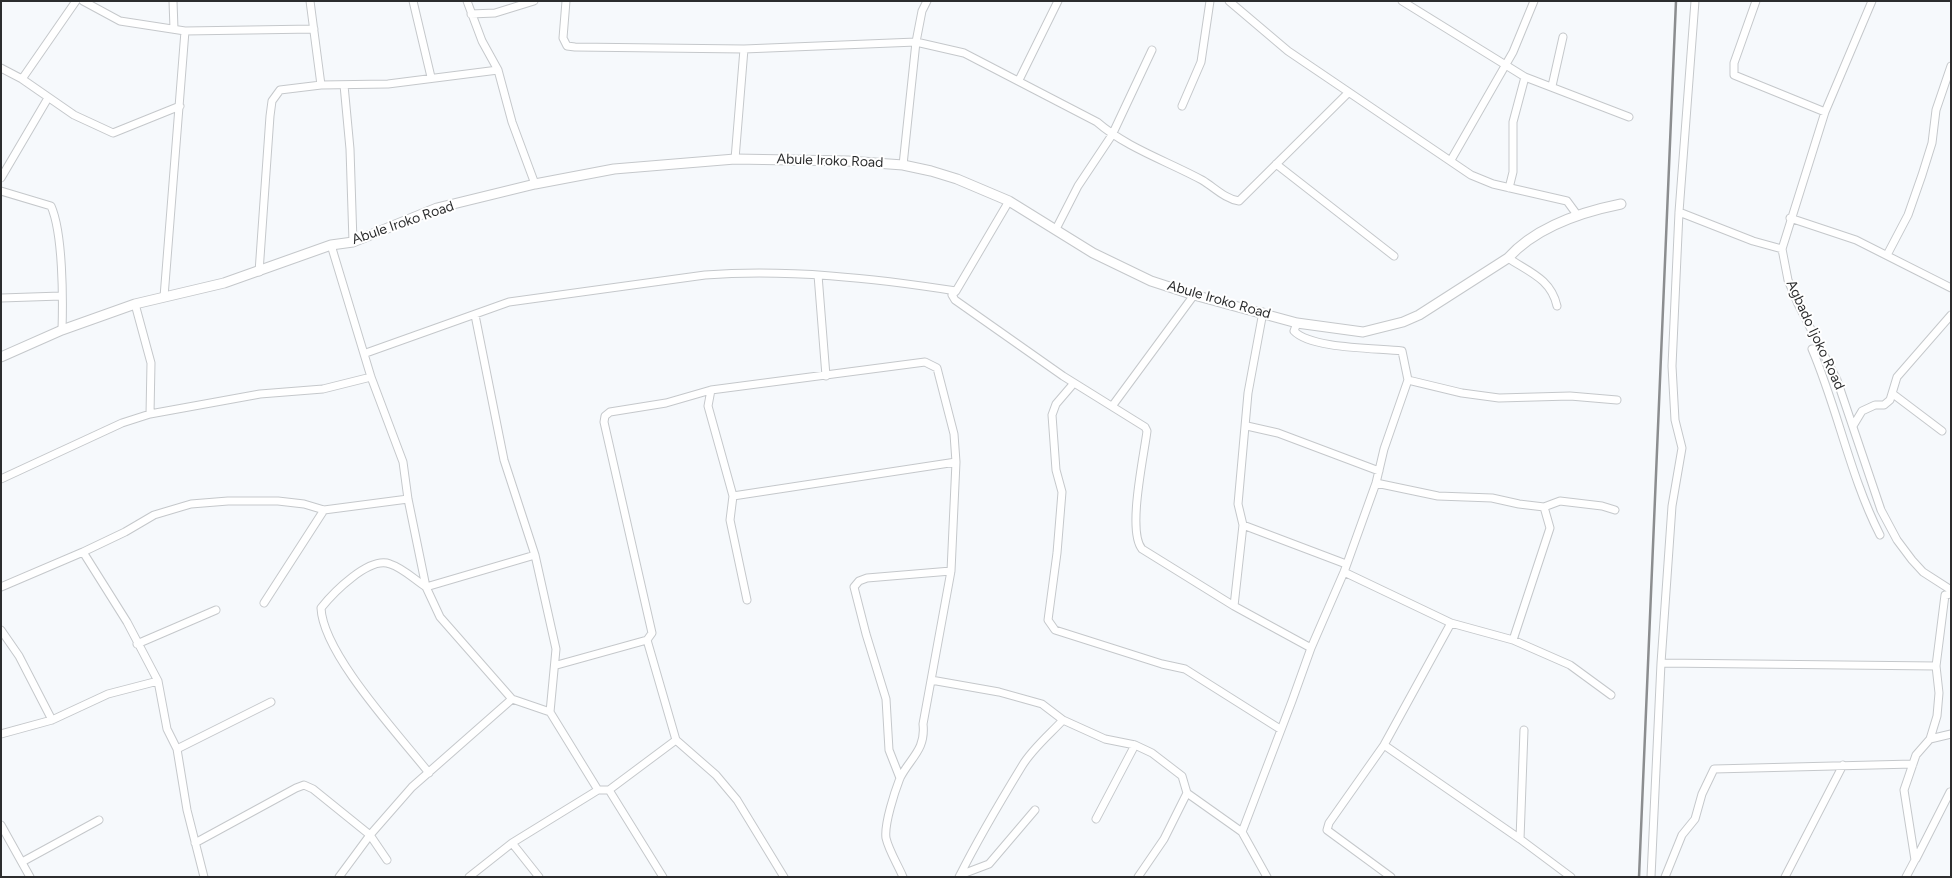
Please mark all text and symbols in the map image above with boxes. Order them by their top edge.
street label: Abule Iroko Road [776,151,884,171]
street label: Abule Iroko Road [350,198,456,248]
street label: Abule Iroko Road [1165,277,1273,323]
street label: Agbado Ijoko Road [1782,278,1848,392]

